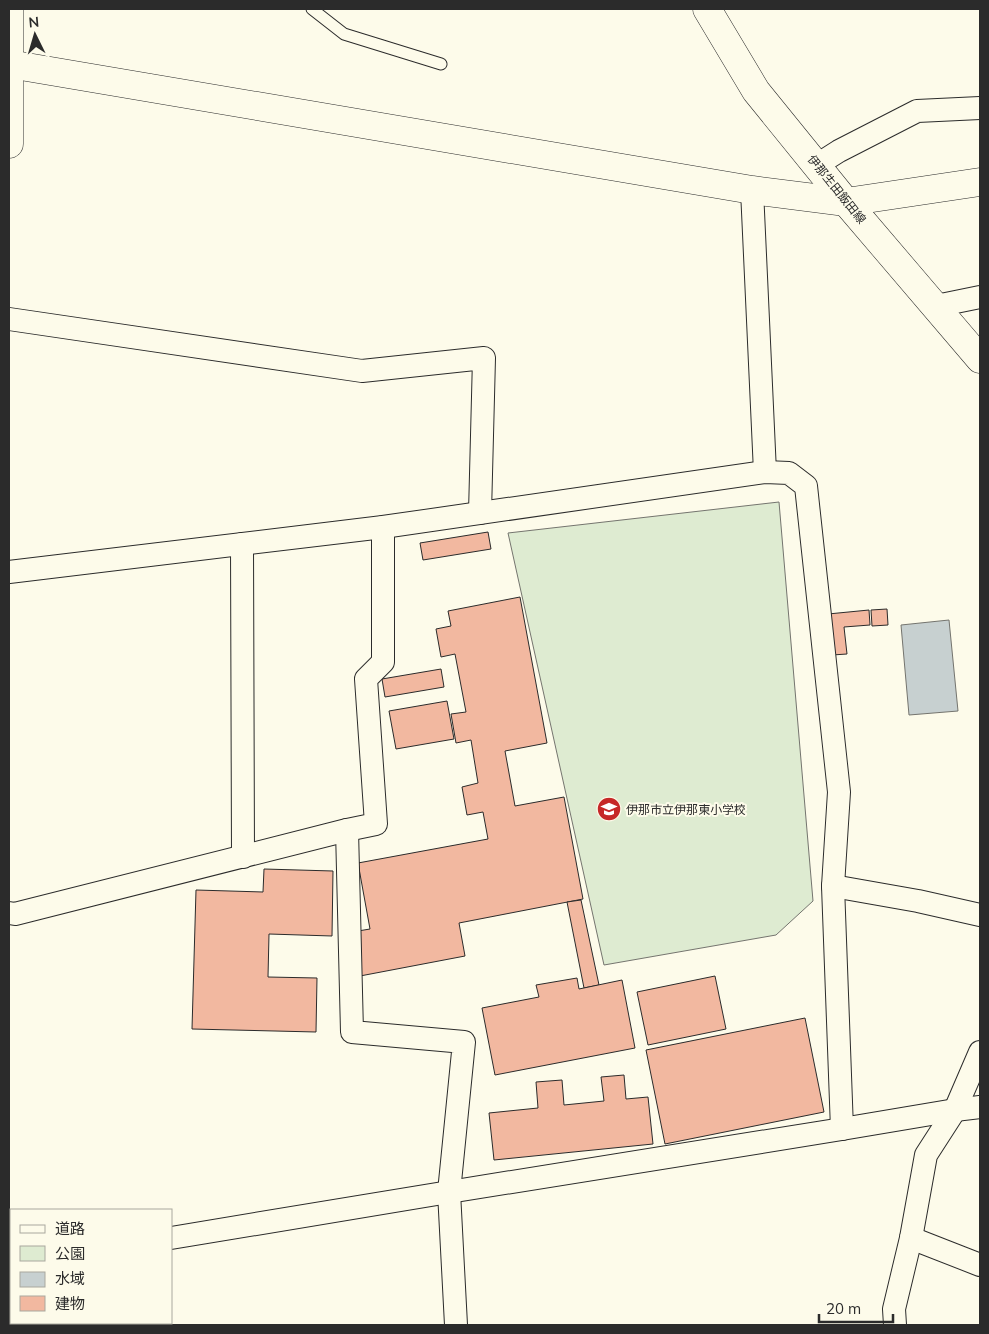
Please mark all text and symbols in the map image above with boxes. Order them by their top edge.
north arrow [10,10,60,60]
text: N [28,13,40,31]
street label: 伊那生田飯田線 [805,152,869,226]
school or university icon: 伊那市立伊那東小学校 [596,796,622,822]
place label: 伊那市立伊那東小学校 [626,802,746,817]
legend [10,1209,172,1324]
text: 道路 [55,1219,85,1238]
text: 公園 [55,1244,85,1263]
text: 水域 [55,1269,85,1288]
scale bar [819,1292,893,1324]
text: 建物 [55,1294,85,1313]
text: 20 m [826,1299,861,1318]

